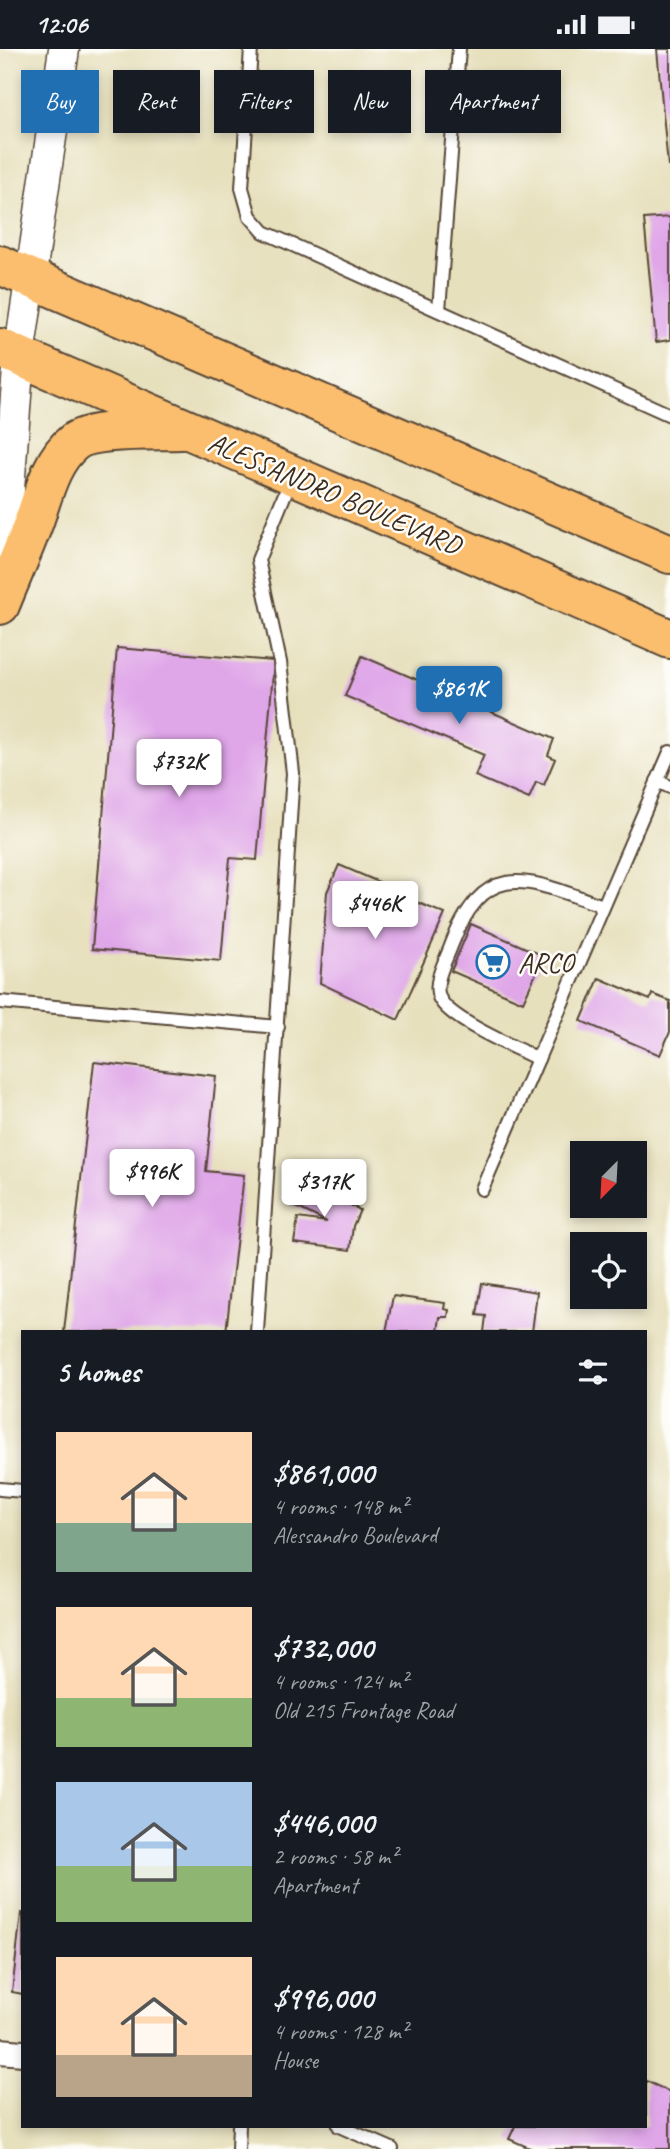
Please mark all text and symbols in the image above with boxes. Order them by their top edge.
text: 12:06 [35,8,88,41]
chip: Buy [21,70,99,133]
chip: Rent [113,70,200,133]
chip: Filters [214,70,314,133]
chip: New [328,70,411,133]
chip: Apartment [425,70,561,133]
street label: ALESSANDRO BOULEVARD [203,424,468,563]
pin: $861K [410,667,508,726]
text: $861K [432,674,486,703]
pin: $732K [130,739,228,799]
text: $732K [153,747,206,776]
pin: $446K [326,881,424,941]
text: $446K [348,889,402,918]
supermarket icon: ARCO [474,943,512,981]
place label: ARCO [518,945,576,980]
north arrow [570,1141,648,1218]
map controls [570,1141,647,1309]
pin: $996K [103,1149,201,1209]
text: $996K [125,1157,179,1186]
pin: $317K [275,1159,373,1219]
text: $317K [298,1167,351,1196]
button: locate [570,1232,647,1309]
text: 5 homes [56,1353,140,1391]
icon: filters [574,1353,612,1391]
text: $861,000 [273,1454,374,1492]
icon: home [112,1460,196,1544]
text: 4 rooms · 148 m² [273,1492,408,1521]
text: Alessandro Boulevard [273,1521,437,1550]
text: $732,000 [273,1629,373,1667]
icon: home [112,1635,196,1719]
text: 4 rooms · 124 m² [273,1667,408,1696]
text: Old 215 Frontage Road [273,1696,453,1725]
text: $446,000 [273,1804,374,1842]
icon: home [112,1810,196,1894]
text: 2 rooms · 58 m² [273,1842,397,1871]
text: Apartment [273,1871,358,1900]
text: $996,000 [273,1979,373,2017]
icon: home [112,1985,196,2069]
text: 4 rooms · 128 m² [273,2017,408,2046]
text: House [273,2046,318,2075]

